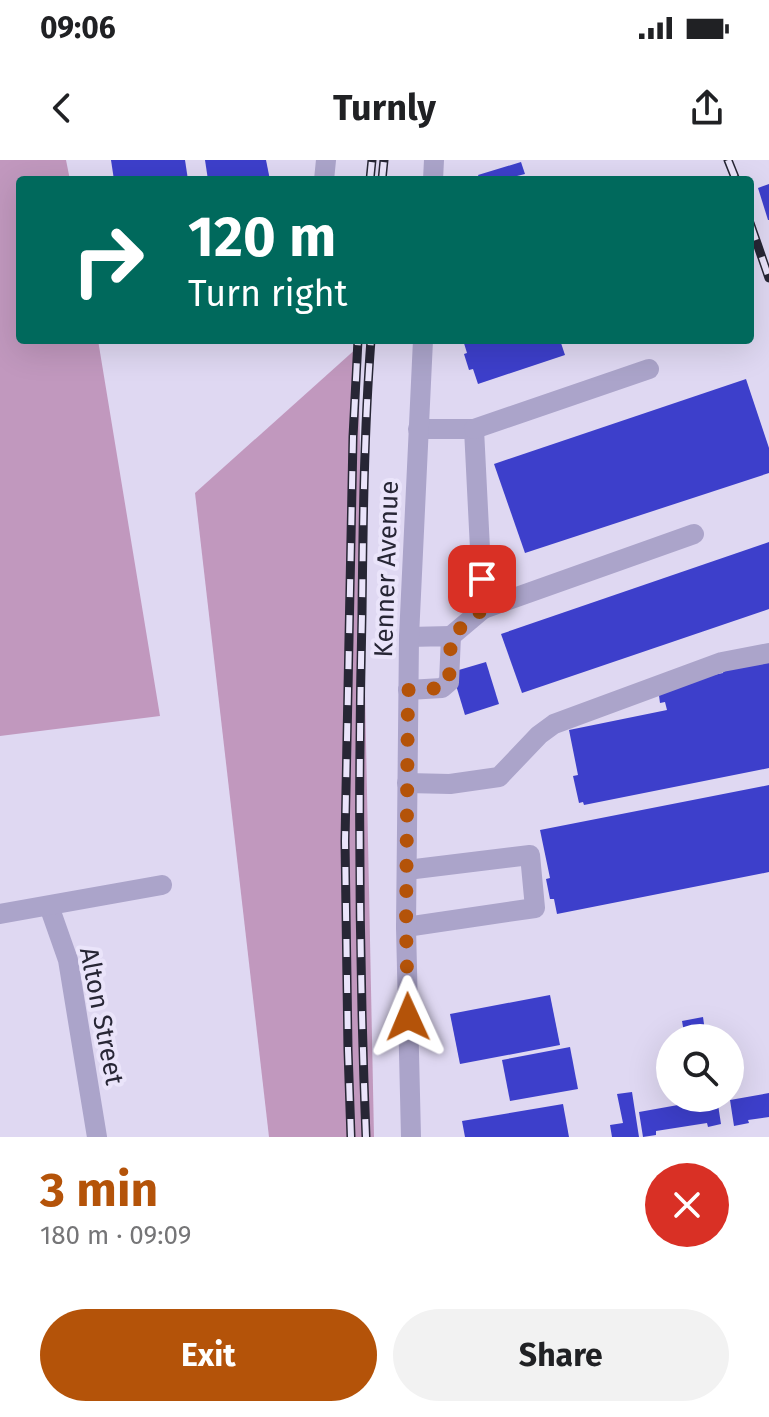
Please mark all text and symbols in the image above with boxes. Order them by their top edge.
text: 09:06 [40,10,116,46]
icon: back [40,86,84,130]
text: Turnly [333,86,436,130]
icon: share [685,86,729,130]
text: 120 m [188,204,336,271]
icon: right [56,208,160,312]
text: Turn right [188,272,348,316]
street label: Kenner Avenue [368,480,405,658]
pin [448,545,516,613]
icon: arrive [460,557,504,601]
street label: Alton Street [73,945,130,1088]
position arrow [366,975,450,1059]
map controls [656,1024,744,1112]
button: search [656,1024,744,1112]
text: 3 min [40,1161,158,1219]
button: close [645,1163,729,1247]
text: 180 m · 09:09 [40,1220,191,1251]
button: Exit [40,1309,377,1401]
button: Share [393,1309,729,1401]

